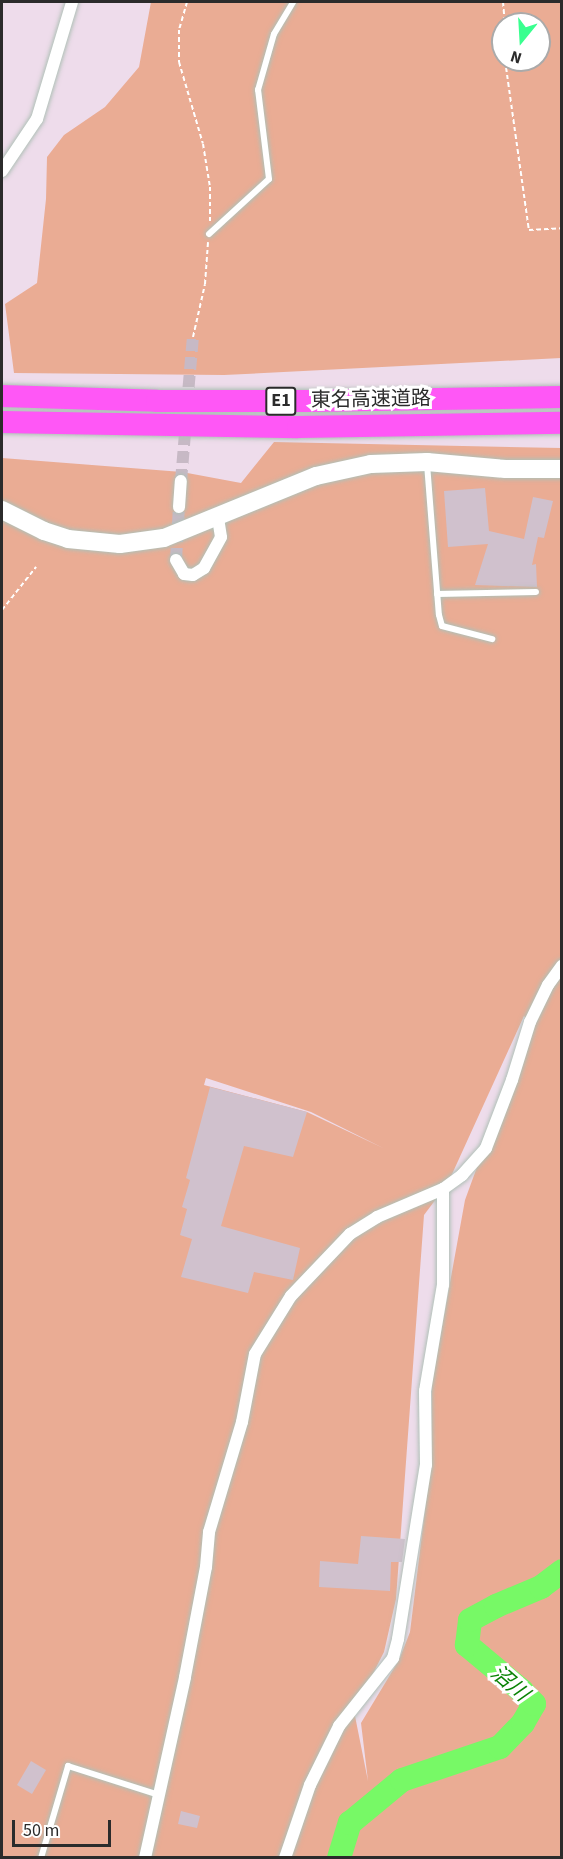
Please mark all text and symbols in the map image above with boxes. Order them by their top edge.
north arrow [491,12,551,72]
text: N [508,45,525,69]
road number: E1 [264,386,298,416]
street label: 東名高速道路 [311,387,431,413]
water label: 沼川 [486,1660,534,1706]
scale bar [15,1808,114,1846]
text: 50 m [23,1818,59,1843]

